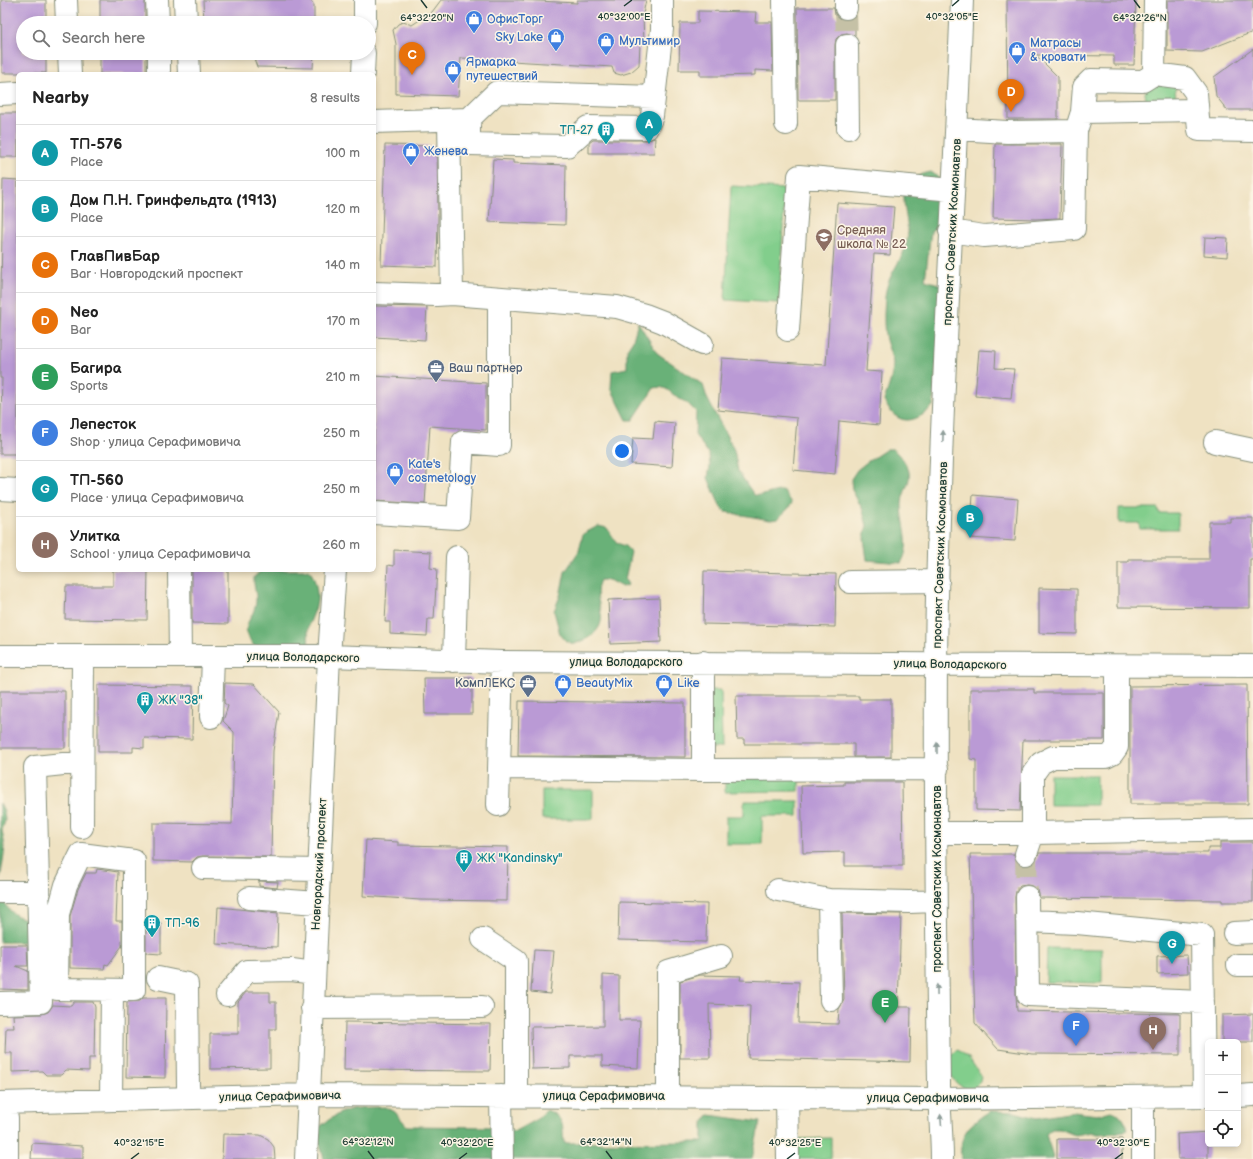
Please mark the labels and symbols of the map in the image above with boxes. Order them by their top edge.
shop icon: ОфисТорг [464,9,484,34]
text: 40°32'00"E [598,11,651,23]
text: 40°32'05"E [926,11,979,23]
text: 64°32'20"N [400,12,454,24]
place label: ОфисТорг [487,12,543,27]
text: 64°32'26"N [1113,12,1167,24]
shop icon: Sky Lake [546,27,566,52]
place label: Sky Lake [496,30,543,45]
shop icon: Мультимир [596,31,616,56]
place label: Мультимир [619,34,680,49]
place label: Матрасы & кровати [1030,36,1086,65]
shop icon: Матрасы & кровати [1007,40,1027,65]
pin: C [399,42,425,75]
place label: Ярмарка путешествий [466,55,538,84]
shop icon: Ярмарка путешествий [443,59,463,84]
pin: D [998,79,1024,112]
pin: A [636,111,662,144]
building icon: ТП-27 [596,120,616,145]
place label: ТП-27 [560,123,593,138]
street label: проспект Советских Космонавтов [940,137,965,326]
shop icon: Женева [401,141,421,166]
place label: Женева [424,144,468,159]
place label: Средняя школа № 22 [837,223,906,252]
school or university icon: Средняя школа № 22 [814,227,834,252]
office icon: Ваш партнер [426,358,446,383]
place label: Ваш партнер [449,361,523,376]
one-way arrow [940,429,946,442]
your location [612,441,632,461]
place label: Kate's cosmetology [408,457,477,486]
shop icon: Kate's cosmetology [385,461,405,486]
street label: проспект Советских Космонавтов [930,461,951,649]
pin: B [957,505,983,538]
street label: улица Володарского [246,649,360,666]
street label: улица Володарского [569,655,683,670]
street label: улица Володарского [893,656,1007,673]
office icon: КомпЛЕКС [518,673,538,698]
shop icon: BeautyMix [553,673,573,698]
shop icon: Like [654,673,674,698]
place label: КомпЛЕКС [455,676,515,691]
place label: BeautyMix [576,676,633,691]
place label: Like [677,676,700,691]
building icon: ЖК "38" [135,690,155,715]
place label: ЖК "38" [158,693,203,708]
one-way arrow [934,741,940,754]
street label: проспект Советских Космонавтов [930,785,945,973]
street label: Новгородский проспект [309,797,330,931]
building icon: ЖК "Kandinsky" [454,848,474,873]
place label: ЖК "Kandinsky" [477,851,563,866]
building icon: ТП-96 [142,913,162,938]
place label: ТП-96 [165,916,200,931]
pin: G [1159,931,1185,964]
one-way arrow [934,983,940,996]
pin: E [872,990,898,1023]
pin: F [1063,1013,1089,1046]
pin: H [1140,1017,1166,1050]
street label: улица Серафимовича [219,1088,341,1105]
street label: улица Серафимовича [543,1089,665,1104]
street label: улица Серафимовича [867,1091,989,1106]
one-way arrow [937,1114,944,1126]
text: 64°32'12"N [342,1136,394,1148]
text: 64°32'14"N [580,1136,632,1148]
text: 40°32'15"E [114,1137,165,1149]
text: 40°32'20"E [441,1137,494,1149]
text: 40°32'25"E [769,1137,822,1149]
text: 40°32'30"E [1096,1137,1150,1149]

